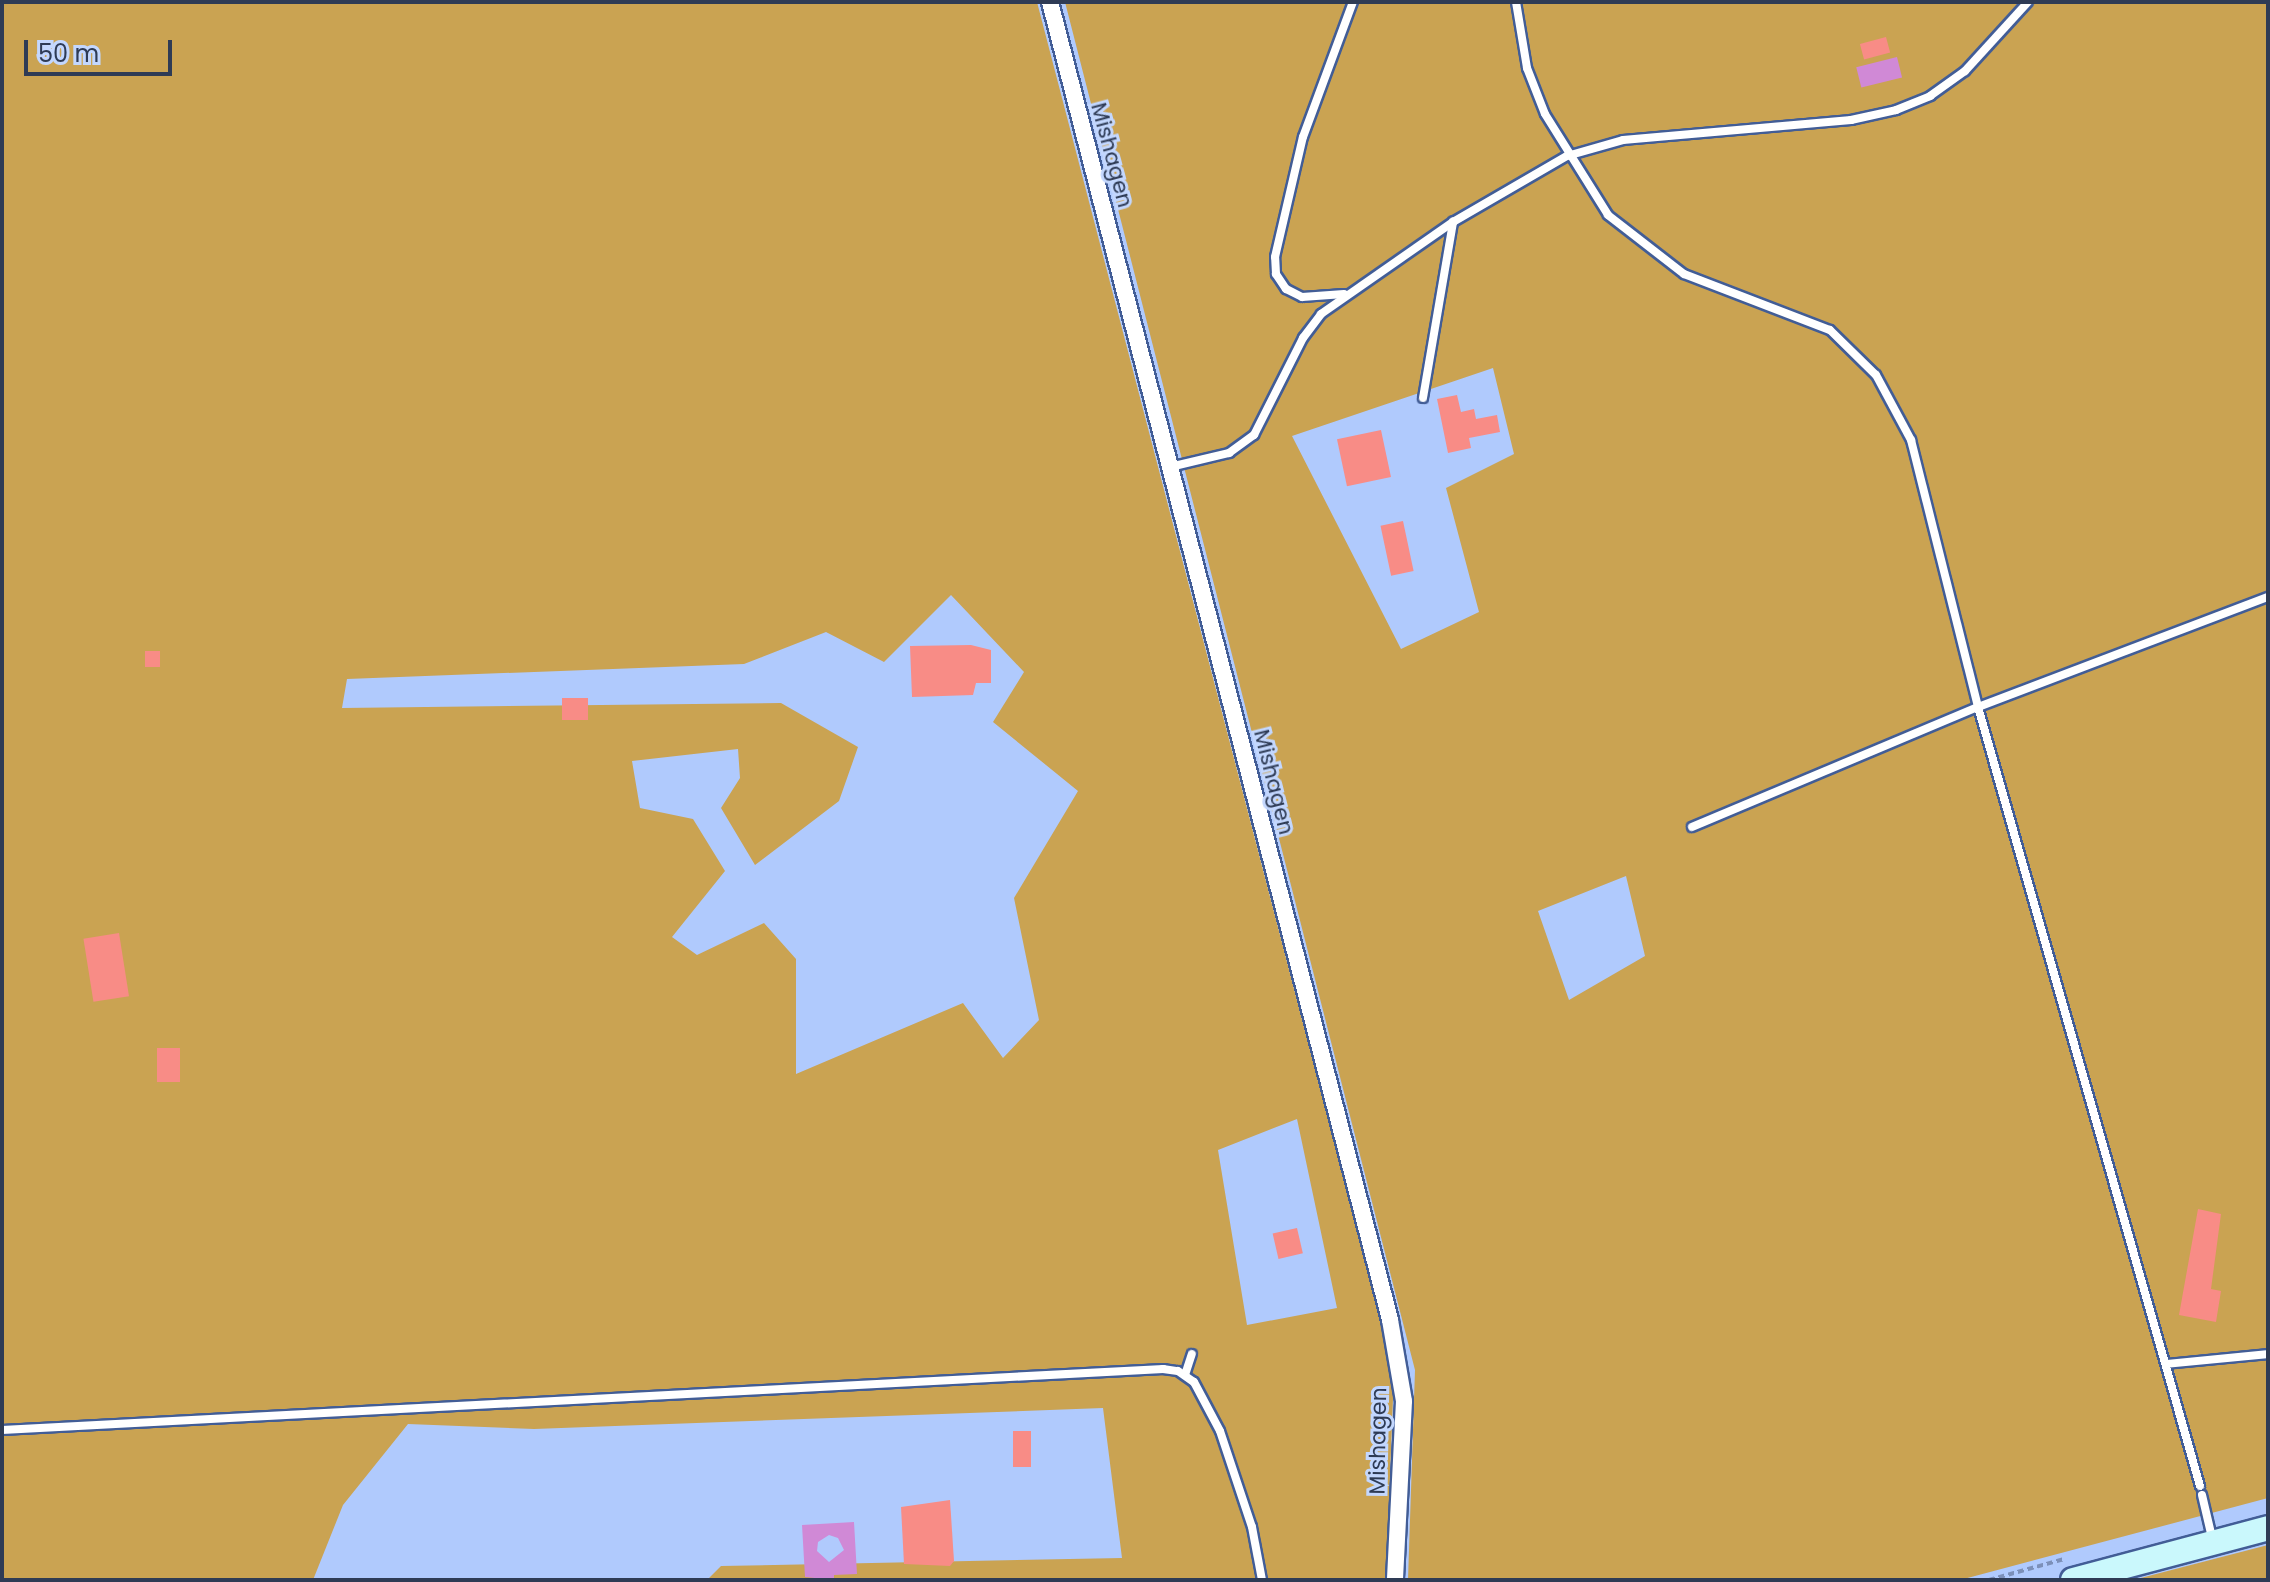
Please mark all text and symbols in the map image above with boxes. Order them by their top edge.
scale bar [28,24,176,74]
text: 50 m [38,37,99,70]
street label: Mishagen [1085,100,1139,210]
street label: Mishagen [1248,727,1300,837]
street label: Mishagen [1364,1387,1392,1495]

